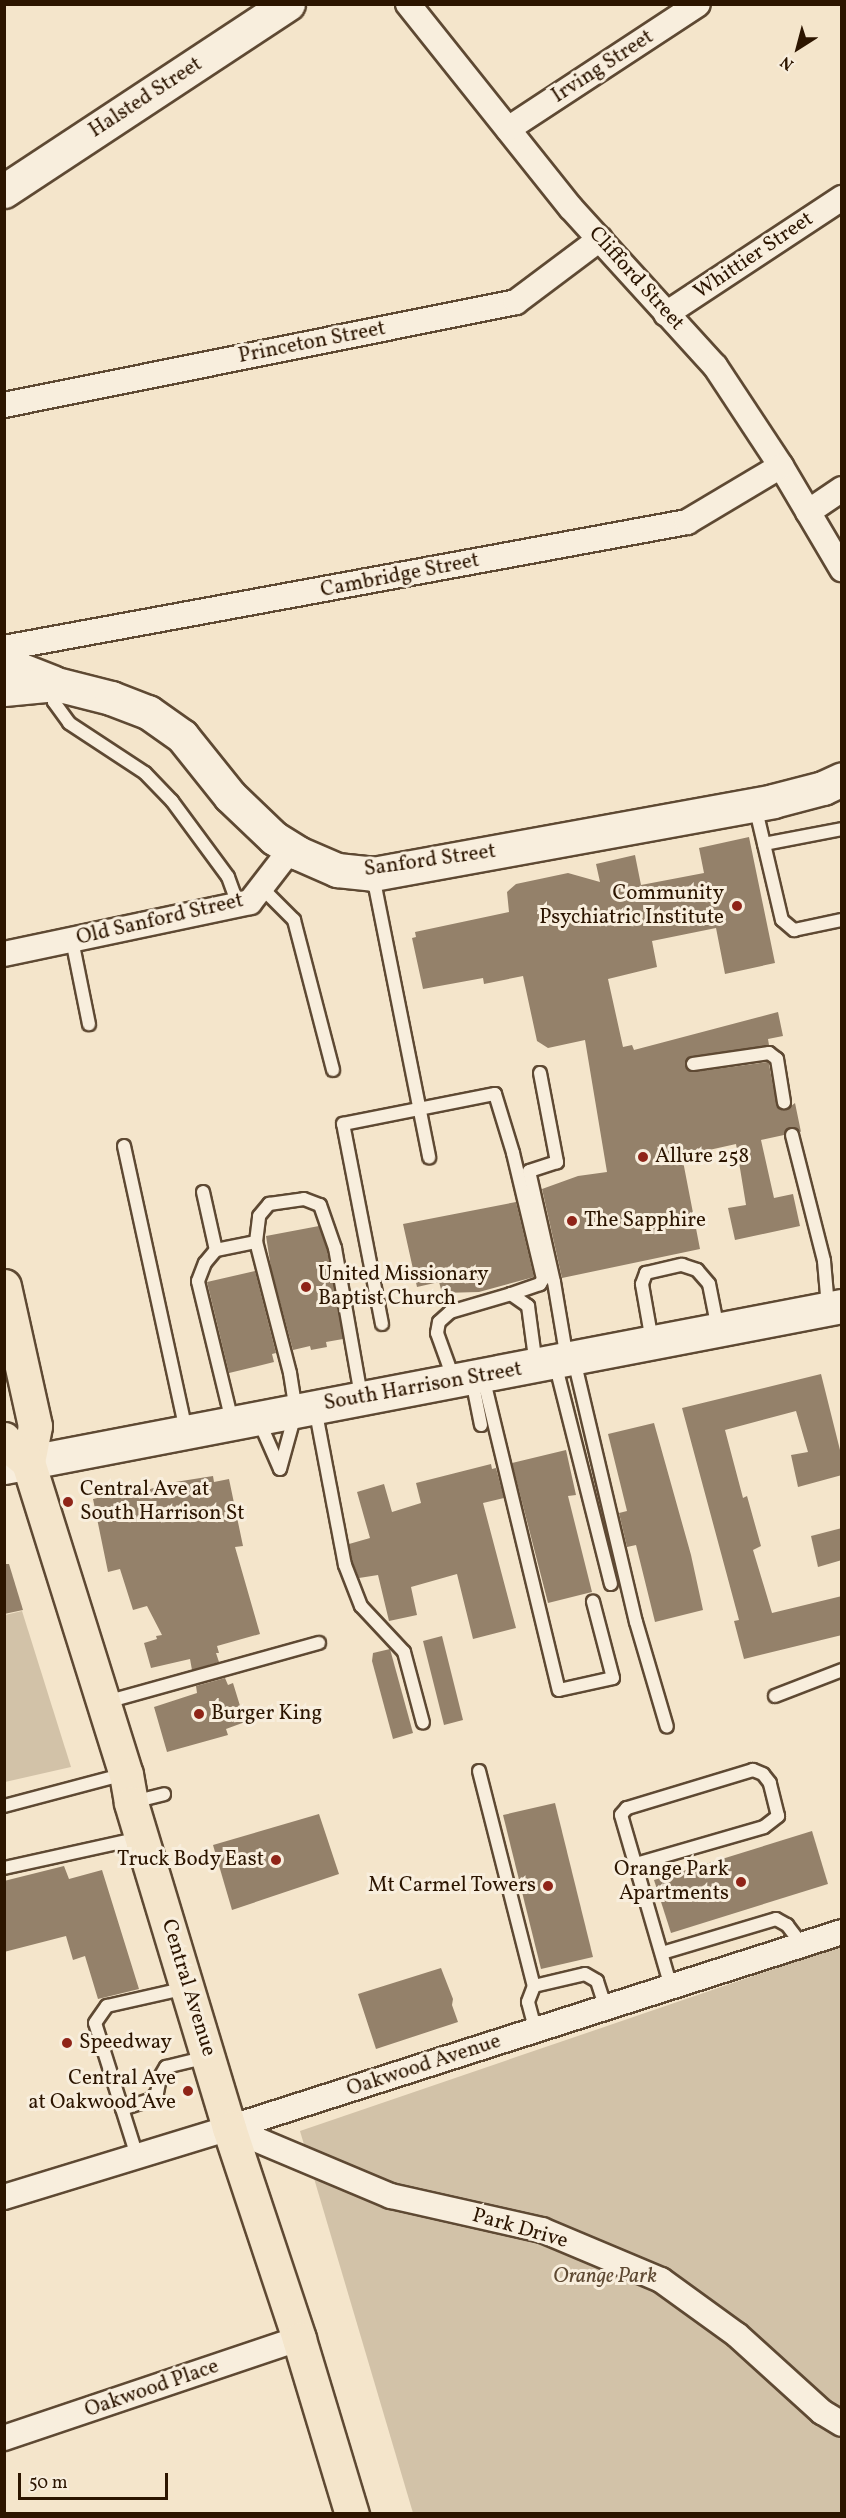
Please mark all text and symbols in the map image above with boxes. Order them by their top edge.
north arrow [768,18,828,78]
street label: Irving Street [547,25,659,109]
text: N [776,50,799,75]
street label: Halsted Street [85,52,207,144]
street label: Whittier Street [690,207,818,305]
street label: Clifford Street [583,222,689,336]
street label: Princeton Street [236,316,388,370]
street label: Cambridge Street [319,548,481,604]
street label: Sanford Street [362,839,498,883]
place label: Community Psychiatric Institute [539,881,724,931]
street label: Old Sanford Street [74,889,246,951]
marker: Community Psychiatric Institute [728,897,746,915]
place label: Allure 258 [655,1144,749,1170]
marker: Allure 258 [636,1150,650,1164]
place label: The Sapphire [584,1208,706,1234]
marker: The Sapphire [565,1214,579,1228]
place label: United Missionary Baptist Church [318,1262,489,1312]
marker: United Missionary Baptist Church [299,1280,313,1294]
street label: South Harrison Street [322,1357,524,1417]
place label: Central Ave at South Harrison St [80,1477,245,1527]
marker: Central Ave at South Harrison St [61,1495,75,1509]
place label: Burger King [211,1701,322,1727]
marker: Burger King [192,1707,206,1721]
place label: Truck Body East [116,1847,264,1873]
marker: Truck Body East [269,1853,283,1867]
place label: Orange Park Apartments [614,1857,729,1907]
place label: Mt Carmel Towers [367,1873,536,1899]
marker: Orange Park Apartments [734,1875,748,1889]
marker: Mt Carmel Towers [541,1879,555,1893]
street label: Central Avenue [155,1916,221,2060]
street label: Oakwood Avenue [344,2029,504,2103]
place label: Speedway [79,2030,172,2056]
marker: Speedway [60,2036,74,2050]
place label: Central Ave at Oakwood Ave [28,2066,176,2116]
marker: Central Ave at Oakwood Ave [181,2084,195,2098]
street label: Park Drive [469,2203,571,2255]
park label: Orange Park [553,2264,657,2290]
street label: Oakwood Place [82,2354,222,2424]
scale bar [21,2461,171,2499]
text: 50 m [29,2471,68,2496]

